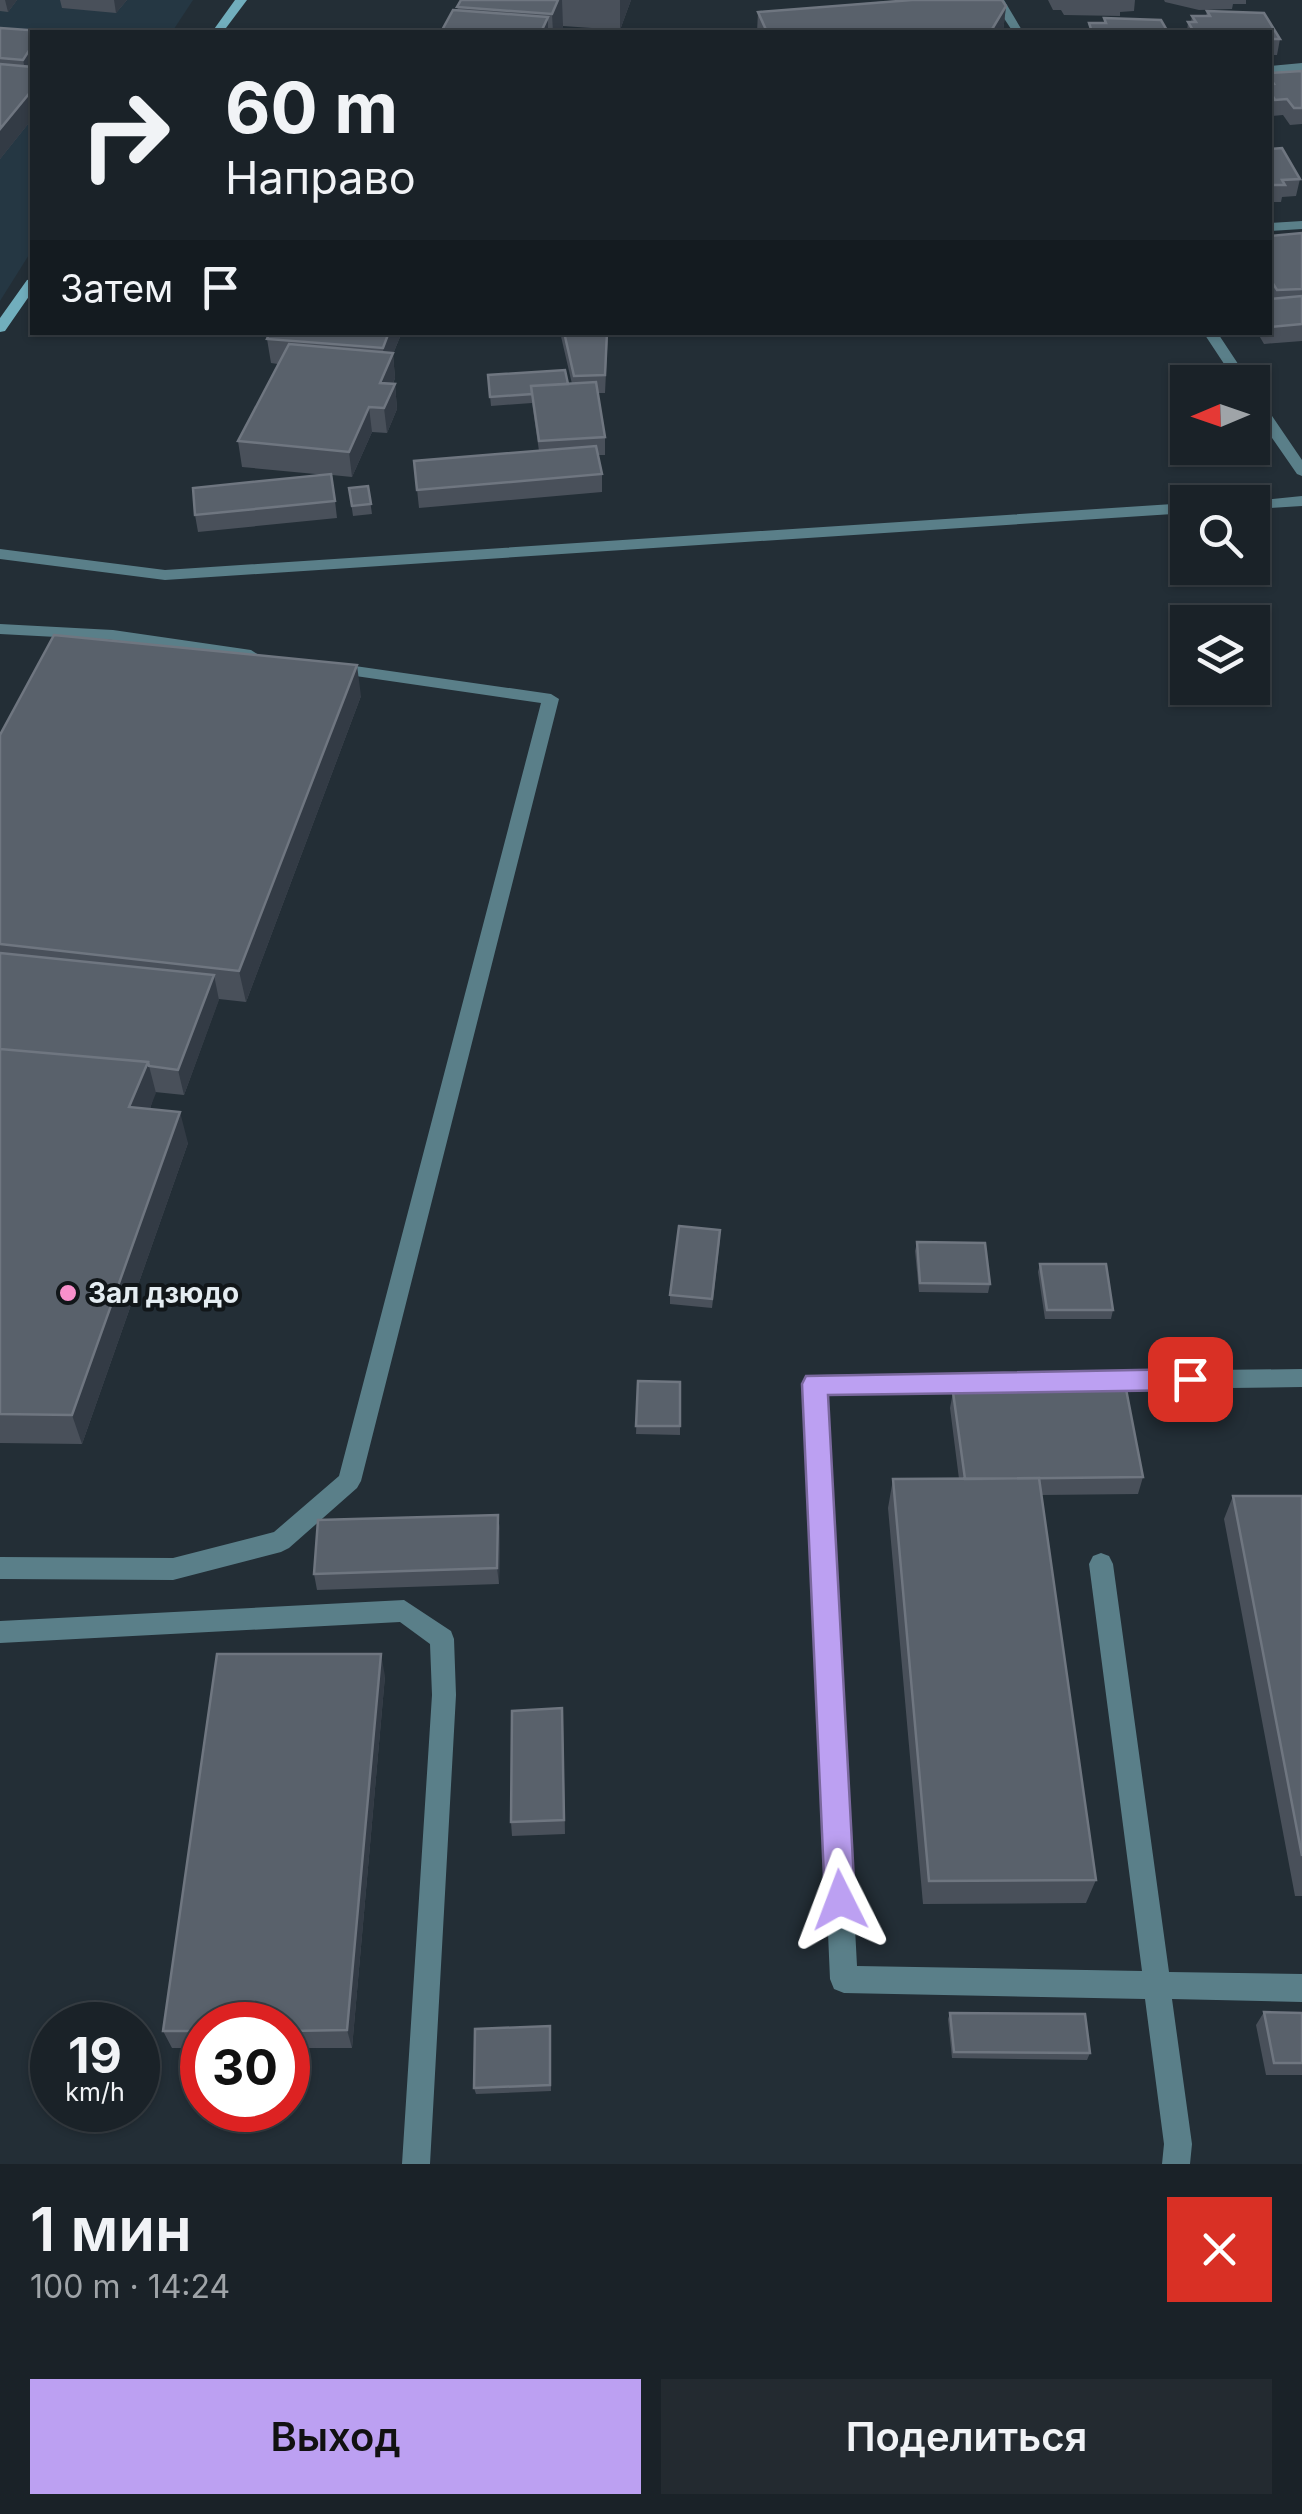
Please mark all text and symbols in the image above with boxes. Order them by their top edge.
text: 60 m [225,65,398,150]
icon: right [60,70,190,200]
text: Направо [225,150,416,205]
icon: arrive [193,260,248,315]
text: Затем [60,265,173,311]
north arrow [1170,365,1270,465]
map controls [1170,365,1270,705]
button: search [1170,485,1270,585]
button: layers [1170,605,1270,705]
place label: Зал дзюдо [88,1276,239,1310]
marker: Зал дзюдо [57,1282,79,1304]
pin [1148,1337,1233,1422]
icon: arrive [1163,1352,1218,1407]
position arrow [788,1848,892,1952]
speed limit sign: 30 [180,2002,310,2132]
text: 19 [68,2025,122,2085]
text: km/h [65,2077,125,2107]
text: 1 мин [30,2193,192,2265]
button: close [1167,2197,1272,2302]
text: 100 m · 14:24 [30,2267,230,2306]
button: Выход [30,2379,641,2494]
button: Поделиться [661,2379,1272,2494]

